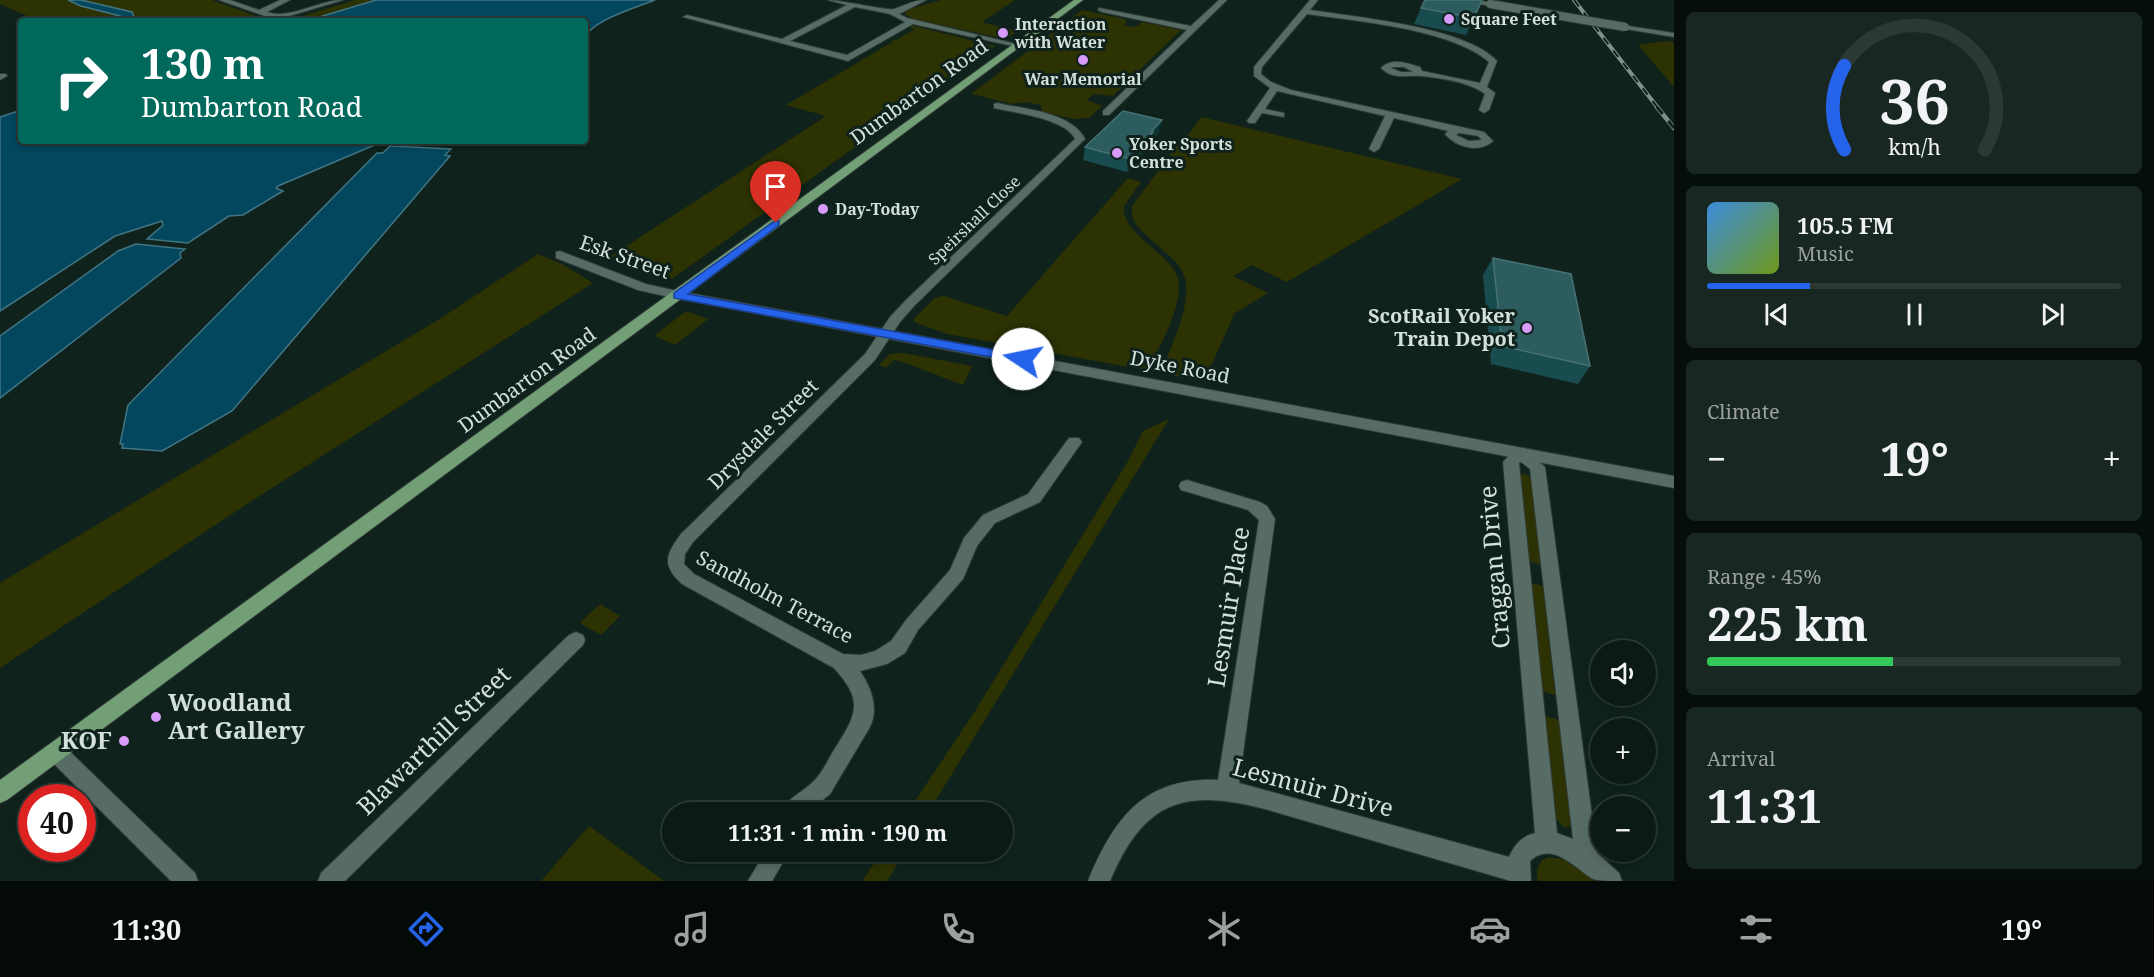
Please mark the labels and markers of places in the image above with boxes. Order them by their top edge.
place label: Square Feet [1461,8,1557,30]
marker: Square Feet [1442,12,1456,26]
place label: Interaction with Water [1014,13,1107,53]
marker: Interaction with Water [996,26,1010,40]
marker: War Memorial [1076,53,1090,67]
place label: War Memorial [1024,68,1142,90]
place label: Yoker Sports Centre [1129,133,1233,173]
marker: Yoker Sports Centre [1110,146,1124,160]
pin [750,161,801,223]
place label: Day-Today [835,198,920,220]
marker: Day-Today [816,202,830,216]
place label: ScotRail Yoker Train Depot [1368,302,1516,352]
marker: ScotRail Yoker Train Depot [1520,321,1534,335]
place label: Woodland Art Gallery [168,685,305,746]
marker: Woodland Art Gallery [149,710,163,724]
place label: KOF [61,723,112,756]
marker: KOF [117,734,131,748]

